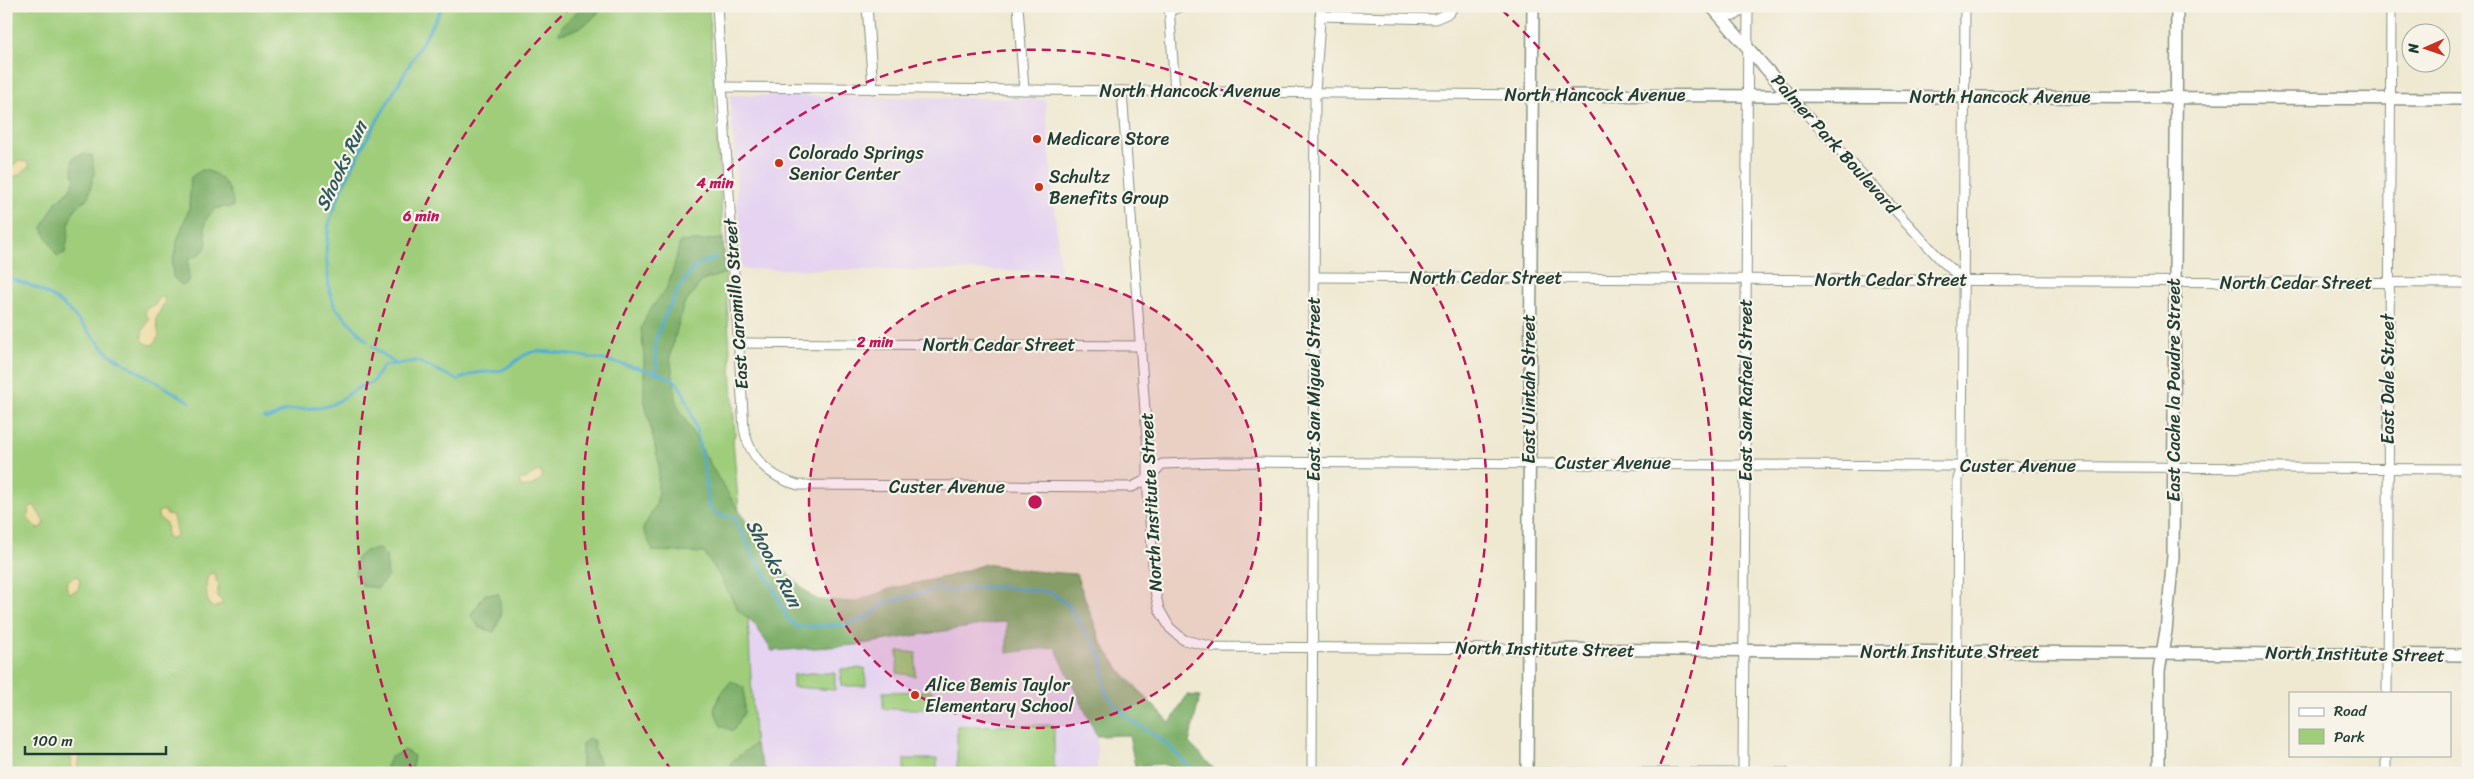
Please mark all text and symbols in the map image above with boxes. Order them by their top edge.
north arrow [2402,22,2452,72]
text: N [2401,43,2426,55]
street label: Palmer Park Boulevard [1763,66,1908,223]
street label: North Hancock Avenue [1099,75,1281,107]
street label: North Hancock Avenue [1504,79,1686,111]
street label: North Hancock Avenue [1909,81,2091,113]
water label: Shooks Run [306,114,377,216]
place label: Medicare Store [1047,123,1169,155]
marker: Medicare Store [1031,133,1043,145]
place label: Colorado Springs Senior Center [789,137,924,190]
marker: Colorado Springs Senior Center [773,157,785,169]
place label: Schultz Benefits Group [1049,161,1169,214]
text: 4 min [695,170,734,196]
marker: Schultz Benefits Group [1033,181,1045,193]
text: 6 min [402,203,440,229]
street label: East Caramillo Street [714,217,758,390]
street label: North Cedar Street [1410,262,1562,294]
street label: North Cedar Street [1815,264,1967,296]
street label: North Cedar Street [2220,267,2372,299]
street label: East Cache la Poudre Street [2158,278,2190,502]
street label: East San Miguel Street [1298,297,1330,481]
street label: East San Rafael Street [1730,299,1762,481]
street label: East Dale Street [2372,313,2404,444]
street label: East Uintah Street [1513,314,1545,464]
text: 2 min [856,329,894,355]
street label: North Cedar Street [923,329,1075,361]
street label: North Institute Street [1130,411,1172,592]
street label: Custer Avenue [1555,447,1671,479]
street label: Custer Avenue [1960,450,2076,482]
street label: Custer Avenue [889,471,1005,503]
centre of rings [1026,493,1044,511]
water label: Shooks Run [737,513,812,615]
street label: North Institute Street [1455,631,1635,667]
street label: North Institute Street [1860,636,2040,668]
street label: North Institute Street [2265,636,2445,672]
place label: Alice Bemis Taylor Elementary School [924,669,1074,722]
marker: Alice Bemis Taylor Elementary School [909,689,921,701]
legend [2289,692,2452,756]
text: Road [2334,698,2367,724]
scale bar [25,724,166,756]
text: Park [2334,724,2365,750]
text: 100 m [32,728,73,754]

